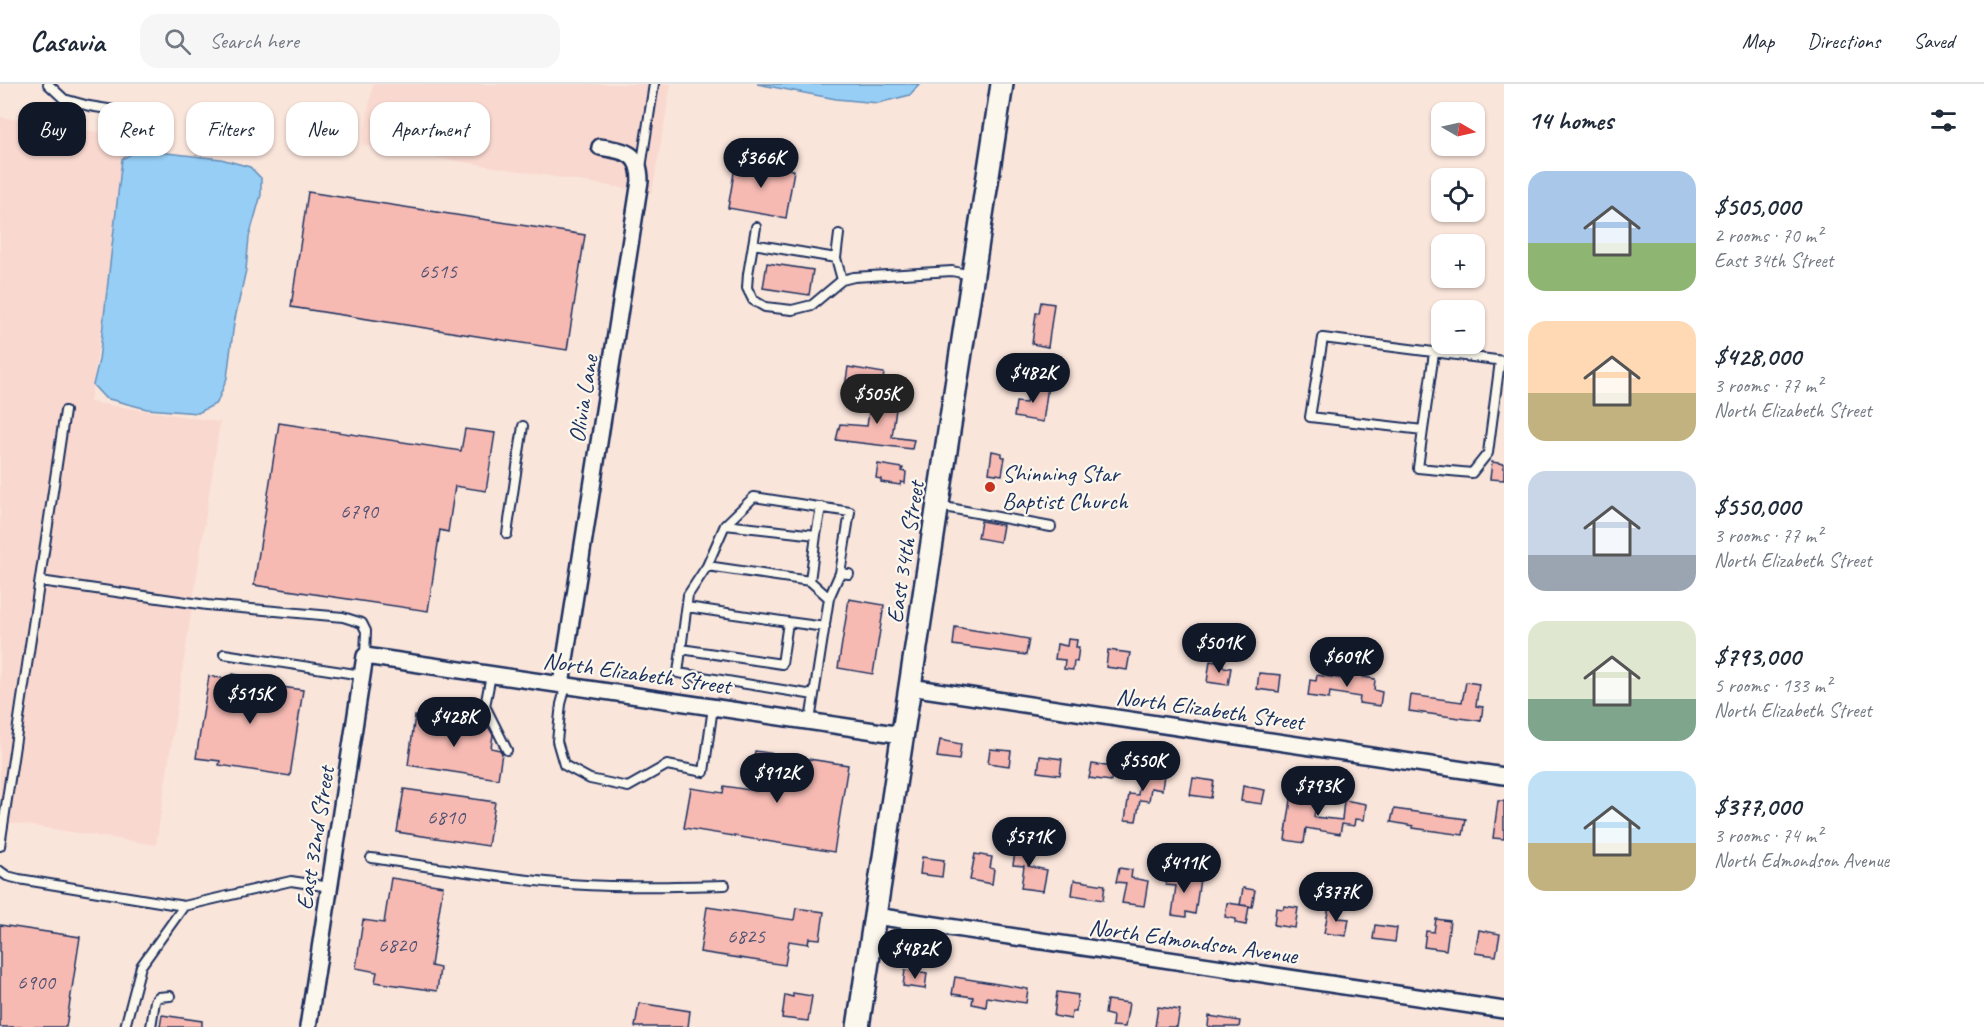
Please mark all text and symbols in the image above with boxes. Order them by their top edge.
search box [140,14,560,68]
text: Casavia [30,24,104,59]
icon: search [161,25,194,58]
text: Search here [209,27,299,55]
text: Map [1742,28,1774,54]
text: Directions [1807,28,1880,54]
text: Saved [1913,28,1954,54]
chip: Buy [18,102,86,156]
chip: Rent [98,102,174,156]
chip: Filters [186,102,274,156]
chip: New [286,102,358,156]
chip: Apartment [370,102,490,156]
north arrow [1431,102,1485,156]
map controls [1431,102,1485,354]
text: 14 homes [1528,104,1613,137]
icon: filters [1927,104,1960,137]
pin: $366K [719,138,803,189]
text: $366K [738,145,785,170]
button: locate [1431,168,1485,222]
text: $505,000 [1714,190,1800,223]
icon: home [1576,195,1648,267]
text: 2 rooms · 70 m² [1714,223,1822,248]
button: + [1431,234,1485,288]
text: East 34th Street [1714,248,1833,273]
house number: 6515 [419,258,458,284]
button: − [1431,300,1485,354]
text: $428,000 [1714,340,1801,373]
icon: home [1576,345,1648,417]
street label: Olivia Lane [561,351,605,445]
pin: $482K [991,353,1075,404]
text: $482K [1010,360,1056,385]
text: 3 rooms · 77 m² [1714,373,1822,398]
pin: $505K [835,374,919,425]
text: $505K [854,381,900,406]
text: North Elizabeth Street [1714,398,1872,423]
place label: Shinning Star Baptist Church [1002,458,1129,516]
street label: East 34th Street [879,477,931,625]
marker: Shinning Star Baptist Church [983,480,997,494]
text: $550,000 [1714,490,1800,523]
icon: home [1576,495,1648,567]
house number: 6790 [340,498,379,524]
text: 3 rooms · 77 m² [1714,523,1822,548]
text: North Elizabeth Street [1714,548,1872,573]
pin: $501K [1177,623,1261,674]
text: $501K [1196,630,1242,655]
pin: $609K [1305,637,1389,688]
text: $793,000 [1714,640,1801,673]
text: $609K [1324,644,1370,669]
street label: North Elizabeth Street [541,645,735,701]
icon: home [1576,645,1648,717]
text: 5 rooms · 133 m² [1714,673,1831,698]
pin: $515K [208,674,292,725]
text: $515K [227,681,273,706]
street label: North Elizabeth Street [1114,681,1308,737]
pin: $428K [412,697,496,748]
text: North Elizabeth Street [1714,698,1872,723]
text: $428K [431,704,477,729]
pin: $550K [1101,741,1185,792]
text: $550K [1120,748,1166,773]
pin: $912K [735,753,819,804]
text: $912K [754,760,800,785]
street label: East 32nd Street [289,762,341,912]
pin: $793K [1276,766,1360,817]
text: $793K [1295,773,1341,798]
text: $377,000 [1714,790,1801,823]
icon: home [1576,795,1648,867]
house number: 6810 [427,804,466,830]
pin: $571K [987,817,1071,868]
text: 3 rooms · 74 m² [1714,823,1822,848]
text: $571K [1006,824,1052,849]
pin: $411K [1142,843,1226,894]
text: North Edmondson Avenue [1714,848,1889,873]
text: $411K [1161,850,1207,875]
pin: $377K [1294,872,1378,923]
text: $377K [1313,879,1359,904]
street label: North Edmondson Avenue [1087,912,1301,971]
house number: 6825 [727,923,766,949]
pin: $482K [873,929,957,980]
house number: 6820 [378,932,417,958]
text: $482K [892,936,938,961]
house number: 6900 [17,969,56,995]

